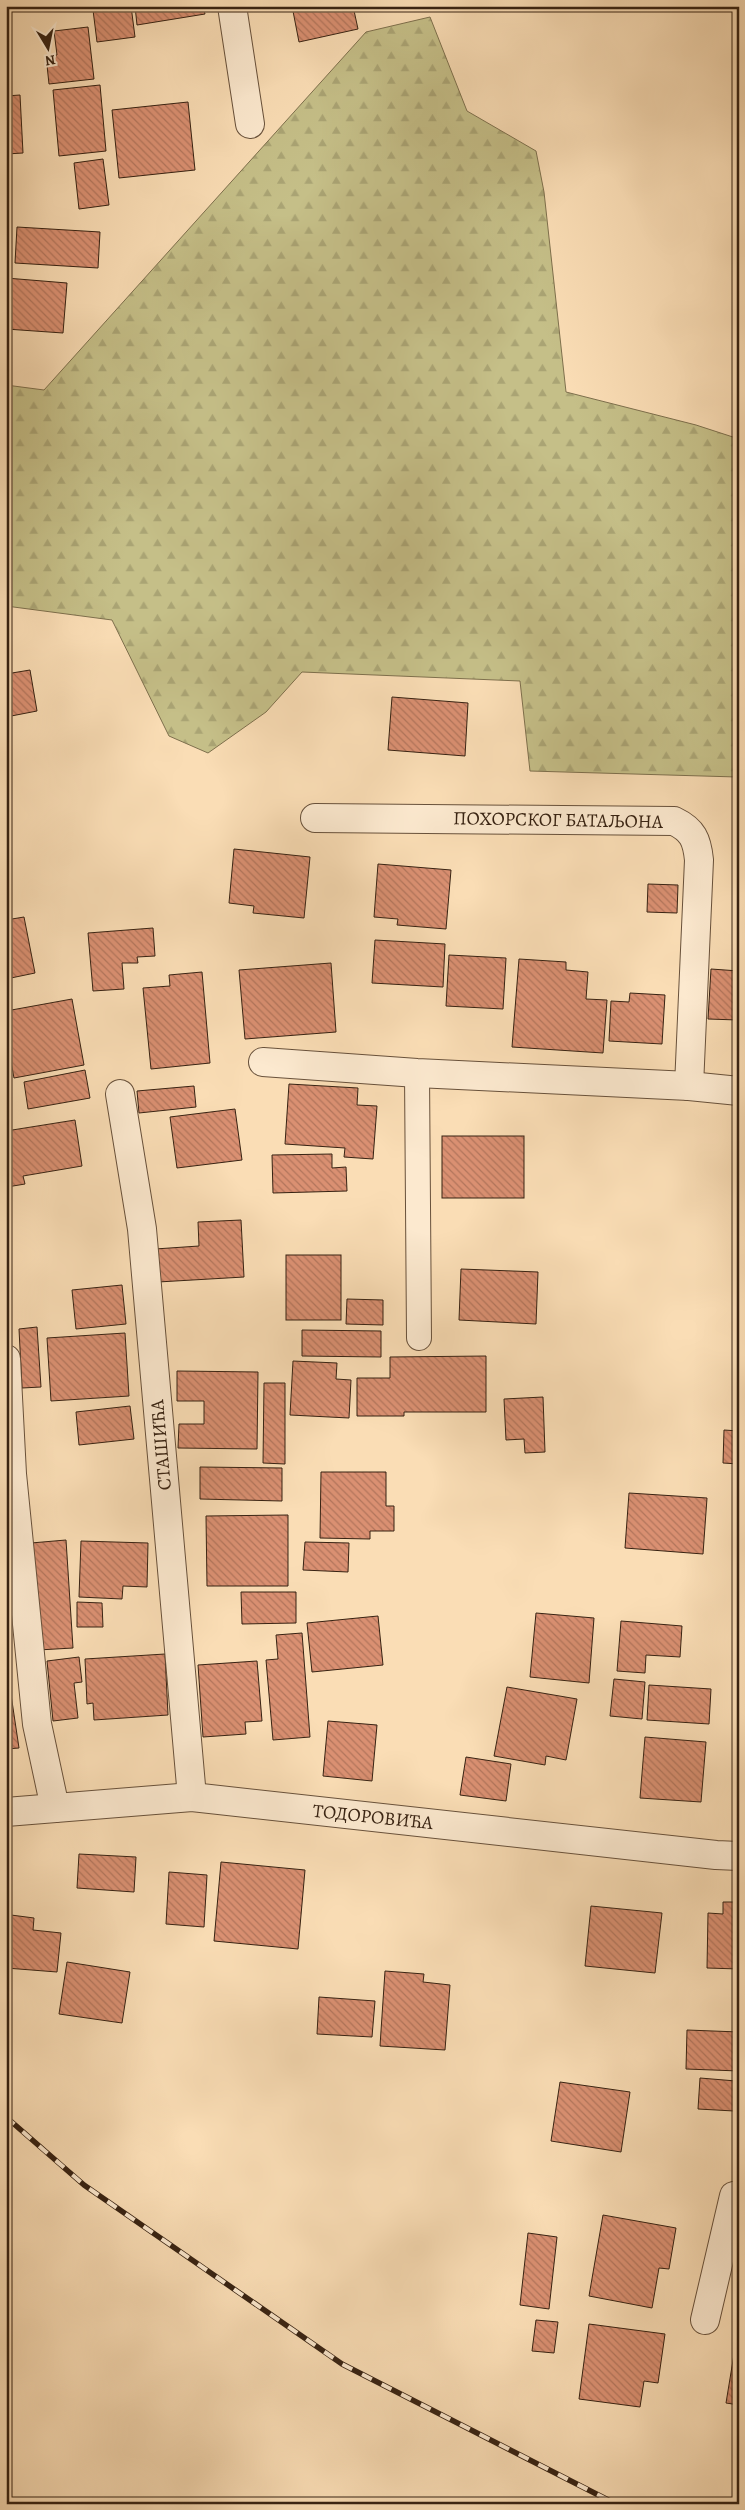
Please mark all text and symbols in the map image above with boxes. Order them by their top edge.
north arrow [22,22,72,72]
text: N [43,50,57,71]
street label: ПОХОРСКОГ БАТАЉОНА [453,805,664,835]
street label: СТАШИЋА [144,1398,178,1491]
street label: ТОДОРОВИЋА [312,1798,435,1836]

